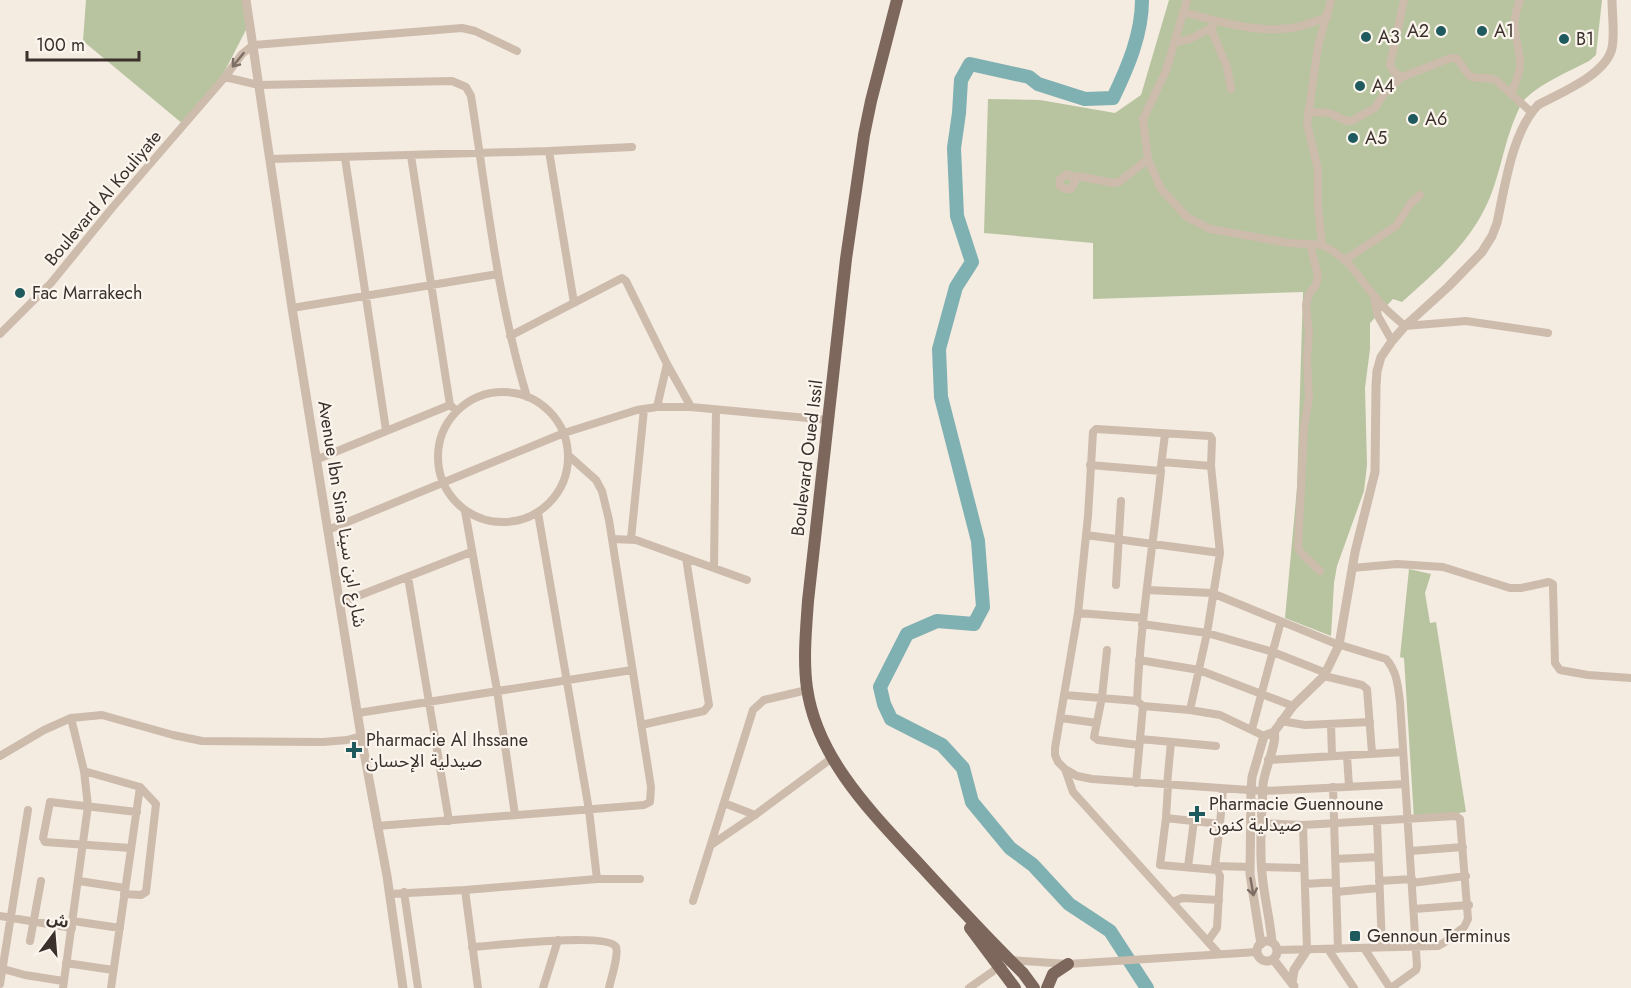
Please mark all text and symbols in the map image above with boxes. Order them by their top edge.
place label: A2 [1407,18,1429,44]
place label: A1 [1494,18,1514,44]
scale bar [27,24,140,62]
place label: A3 [1378,24,1400,50]
marker: A2 [1434,24,1448,38]
marker: A1 [1475,24,1489,38]
place label: B1 [1576,26,1594,52]
marker: A3 [1359,30,1373,44]
text: 100 m [36,32,85,58]
marker: B1 [1557,32,1571,46]
one-way arrow [231,52,244,68]
place label: A4 [1372,73,1394,99]
marker: A4 [1353,79,1367,93]
place label: A6 [1425,106,1447,132]
marker: A6 [1406,112,1420,126]
street label: Boulevard Al Kouliyate [38,124,168,272]
place label: A5 [1365,125,1387,151]
marker: A5 [1346,131,1360,145]
place label: Fac Marrakech [32,280,142,306]
marker: Fac Marrakech [13,286,27,300]
street label: Boulevard Oued Issil [785,378,829,538]
street label: Avenue Ibn Sina شارع ابن سينا [310,399,373,629]
place label: Pharmacie Al Ihssane صيدلية الإحسان [366,727,528,774]
marker: Pharmacie Al Ihssane صيدلية الإحسان [347,743,361,757]
place label: Pharmacie Guennoune صيدلية كنون [1209,791,1383,838]
marker: Pharmacie Guennoune صيدلية كنون [1190,807,1204,821]
one-way arrow [1247,876,1258,896]
north arrow [24,904,84,964]
text: ش [44,906,72,934]
place label: Gennoun Terminus [1367,923,1510,949]
marker: Gennoun Terminus [1348,929,1362,943]

